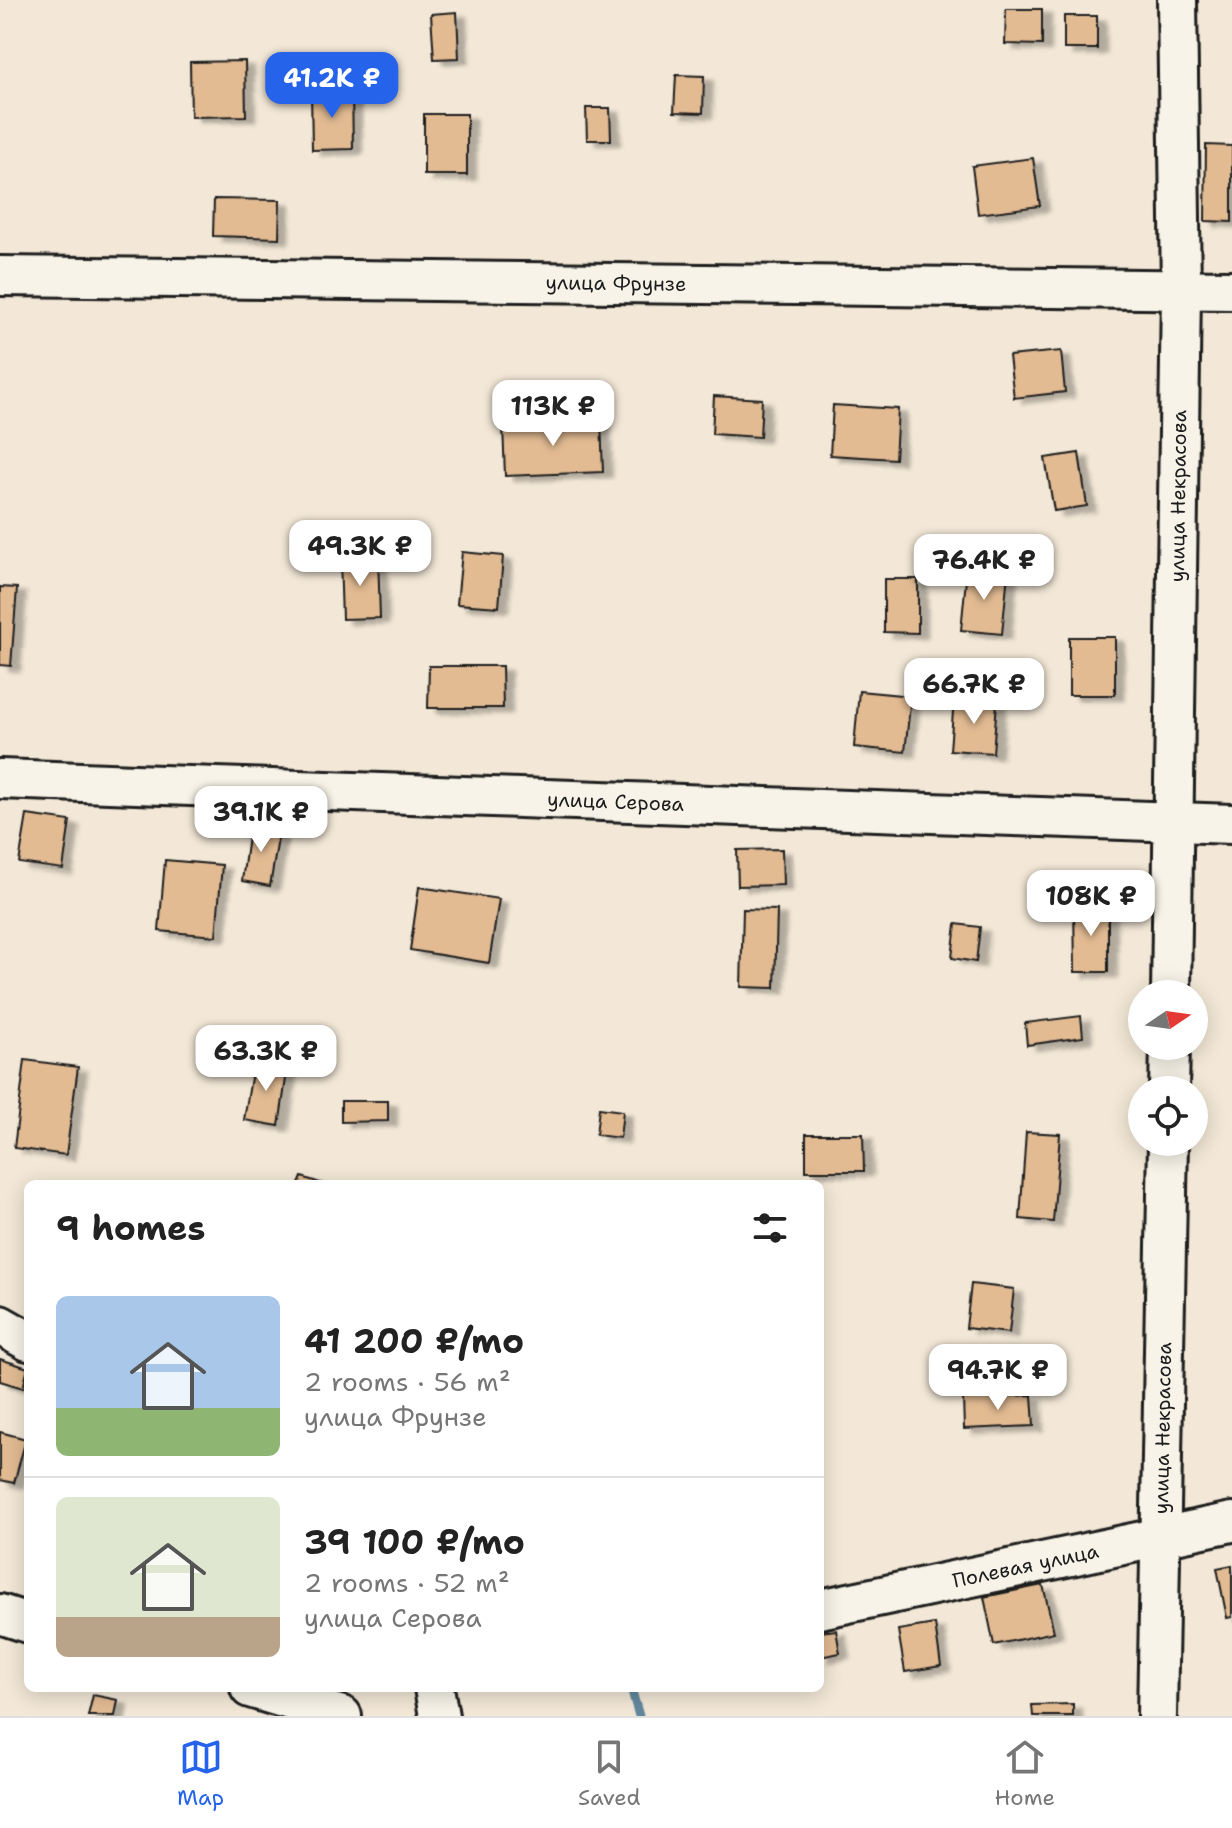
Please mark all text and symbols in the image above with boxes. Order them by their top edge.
pin: 41.2K ₽ [258,52,406,120]
text: 41.2K ₽ [283,60,381,95]
street label: улица Фрунзе [545,269,686,297]
pin: 113K ₽ [488,380,618,448]
text: 113K ₽ [510,388,596,423]
street label: улица Некрасова [1164,409,1192,582]
pin: 49.3K ₽ [286,520,434,588]
text: 49.3K ₽ [307,528,413,563]
pin: 76.4K ₽ [910,534,1058,602]
text: 76.4K ₽ [932,542,1036,577]
pin: 66.7K ₽ [900,658,1048,726]
text: 66.7K ₽ [922,666,1026,701]
pin: 39.1K ₽ [187,786,335,854]
street label: улица Серова [547,786,685,817]
text: 39.1K ₽ [212,794,310,829]
pin: 108K ₽ [1026,870,1156,938]
text: 108K ₽ [1045,878,1137,913]
north arrow [1128,980,1208,1060]
map controls [1128,980,1208,1156]
pin: 63.3K ₽ [192,1025,340,1093]
text: 63.3K ₽ [214,1033,318,1068]
button: locate [1128,1076,1208,1156]
text: 9 homes [56,1205,205,1251]
icon: filters [748,1206,792,1250]
text: 41 200 ₽/mo [304,1318,524,1364]
icon: home [120,1328,216,1424]
street label: улица Некрасова [1148,1341,1177,1514]
pin: 94.7K ₽ [924,1344,1072,1412]
text: 94.7K ₽ [947,1352,1049,1387]
text: 2 rooms · 56 m² [304,1364,511,1399]
text: улица Фрунзе [304,1399,487,1434]
text: 39 100 ₽/mo [304,1519,525,1565]
icon: home [120,1529,216,1625]
street label: Полевая улица [950,1537,1101,1594]
text: 2 rooms · 52 m² [304,1565,510,1600]
text: улица Серова [304,1600,482,1635]
tab: Map [177,1735,224,1812]
tab: Saved [578,1735,641,1812]
tab: Home [995,1735,1055,1812]

